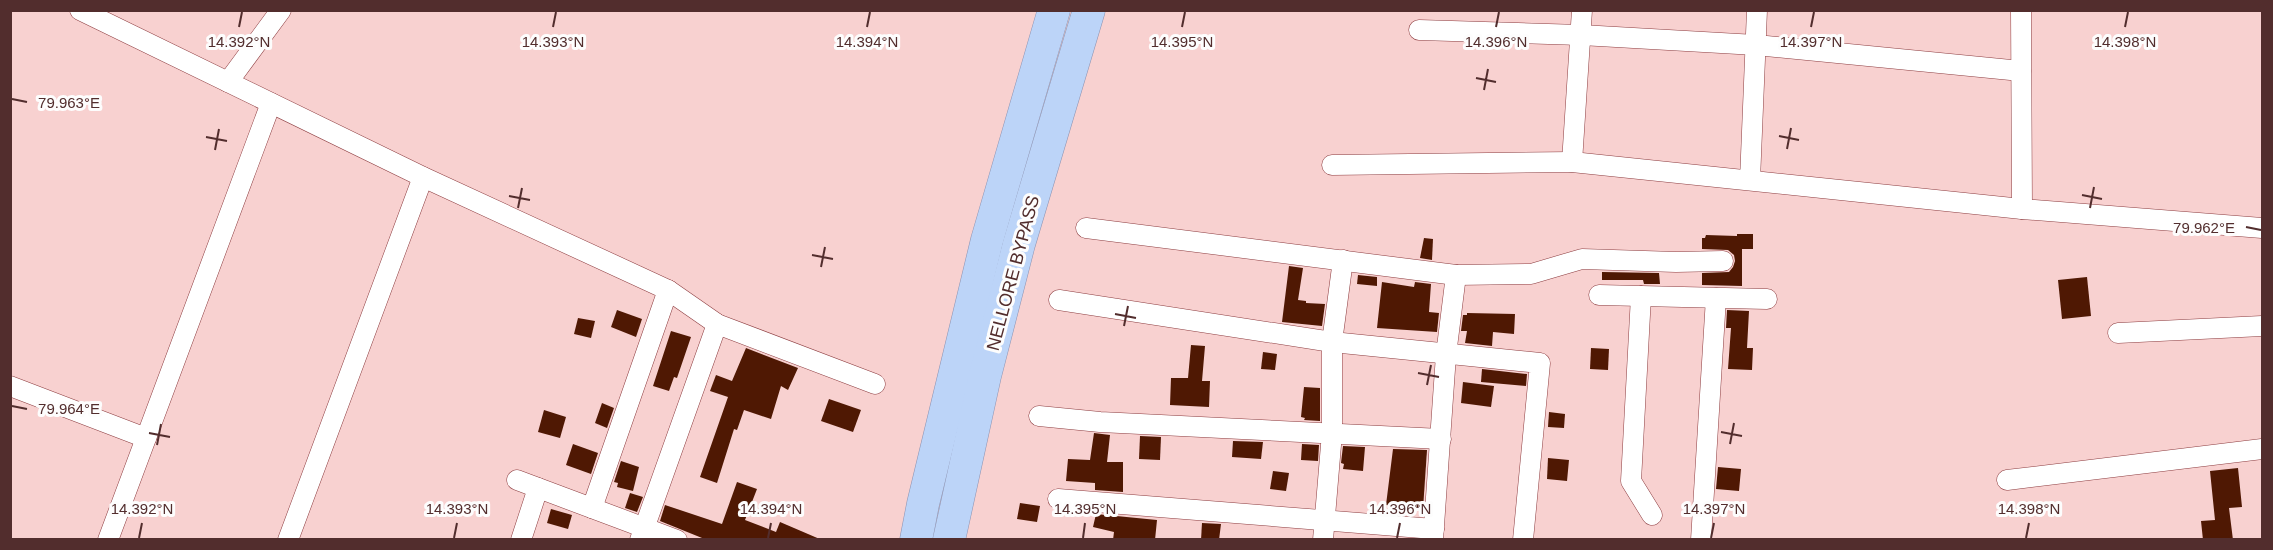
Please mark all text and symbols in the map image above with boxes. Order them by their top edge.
text: 14.392°N [208,33,270,50]
text: 14.393°N [522,33,584,50]
text: 14.394°N [836,33,898,50]
text: 14.395°N [1151,33,1213,50]
text: 14.396°N [1465,33,1527,50]
text: 14.397°N [1780,33,1842,50]
text: 14.398°N [2094,33,2156,50]
text: 79.963°E [38,94,100,111]
street label: NELLORE BYPASS [983,193,1043,353]
text: 79.962°E [2173,219,2235,236]
text: 79.964°E [38,400,100,417]
text: 14.392°N [111,500,173,517]
text: 14.393°N [426,500,488,517]
text: 14.394°N [740,500,802,517]
text: 14.395°N [1054,500,1116,517]
text: 14.396°N [1369,500,1431,517]
text: 14.397°N [1683,500,1745,517]
text: 14.398°N [1998,500,2060,517]

